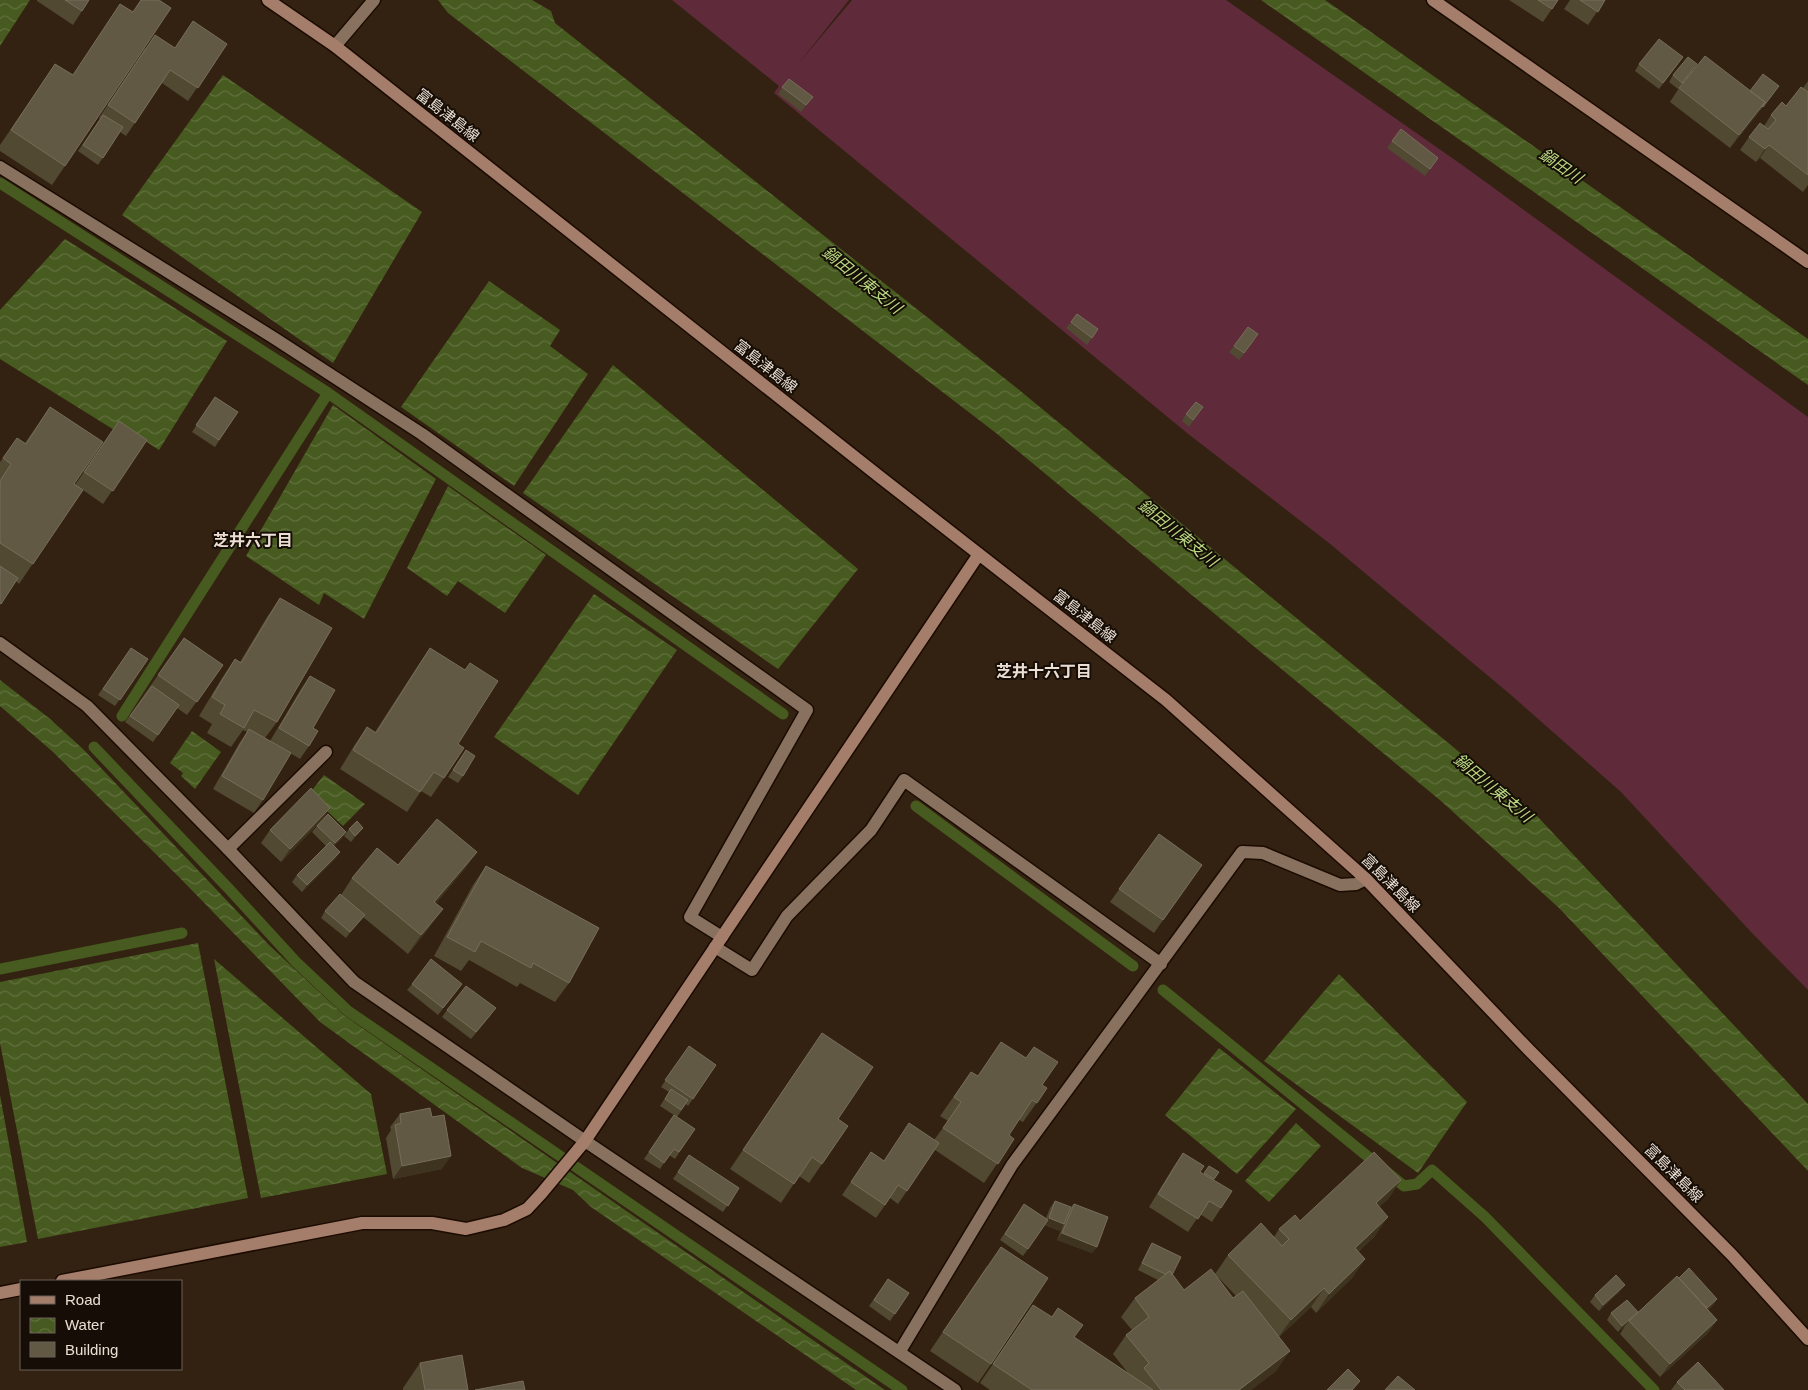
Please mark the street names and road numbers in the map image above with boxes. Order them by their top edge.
street label: 富島津島線 [413,85,483,145]
street label: 富島津島線 [731,336,801,396]
street label: 富島津島線 [1050,586,1120,646]
street label: 富島津島線 [1358,850,1424,916]
street label: 富島津島線 [1641,1140,1707,1206]

